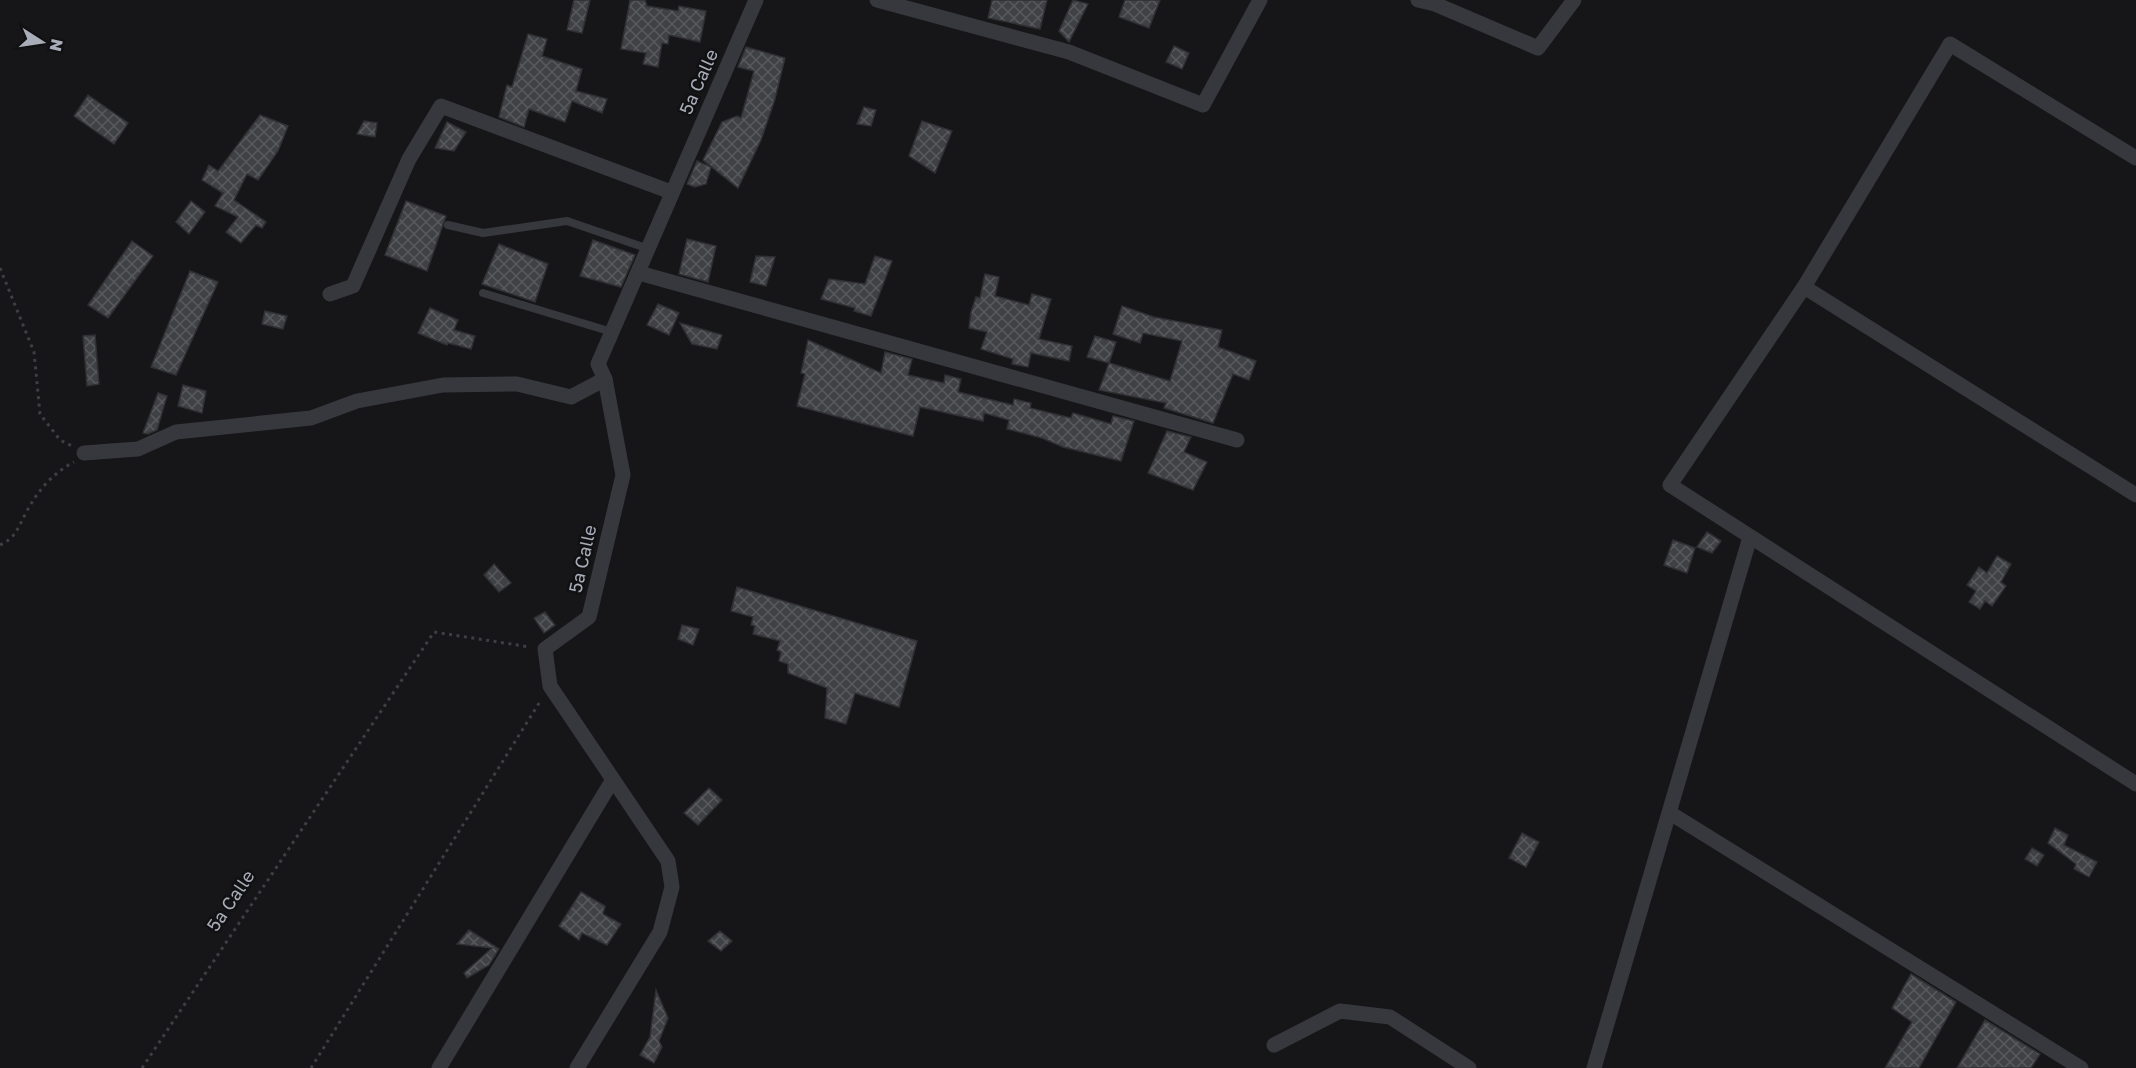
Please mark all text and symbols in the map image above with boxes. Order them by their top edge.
north arrow [12,12,72,72]
text: N [46,37,68,53]
street label: 5a Calle [674,45,722,118]
street label: 5a Calle [564,523,601,595]
street label: 5a Calle [202,866,259,935]

